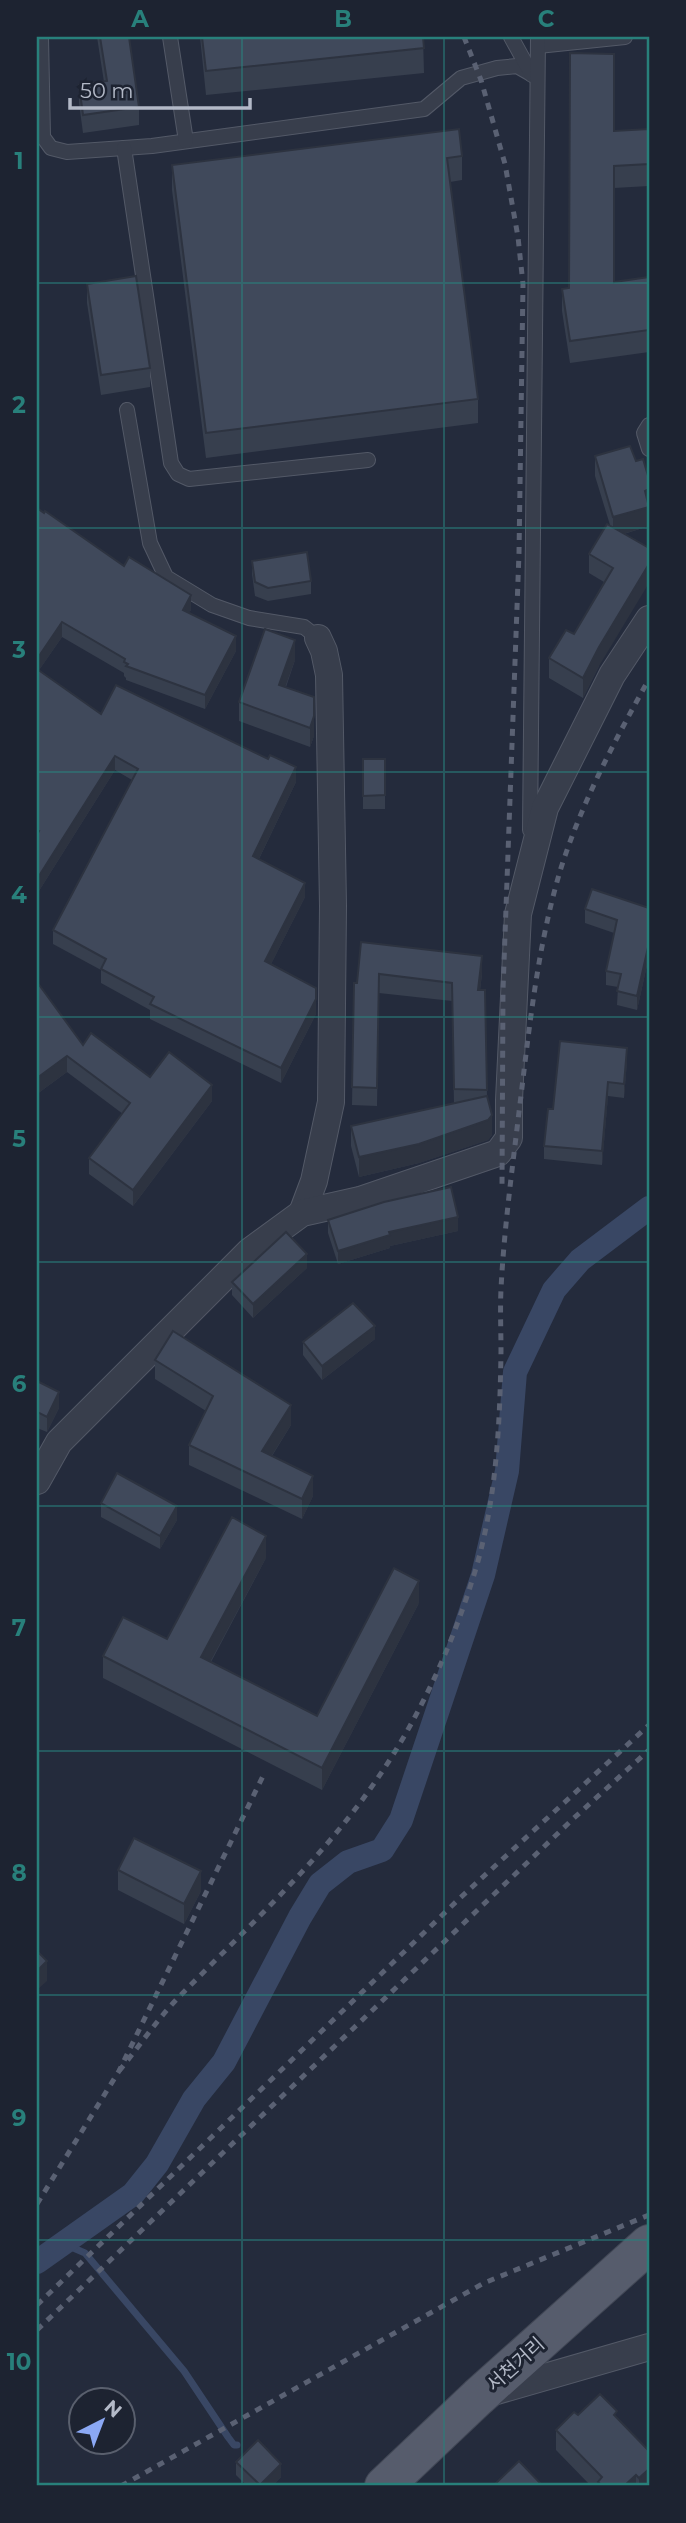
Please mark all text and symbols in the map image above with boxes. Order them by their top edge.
text: A [130,5,149,33]
text: B [334,5,352,33]
text: C [538,5,555,33]
scale bar [70,66,250,110]
text: 50 m [80,78,134,103]
text: 1 [14,147,24,175]
text: 2 [12,391,26,419]
text: 3 [11,636,26,664]
text: 4 [11,881,27,909]
text: 5 [12,1125,26,1153]
text: 6 [12,1370,27,1398]
text: 7 [12,1614,26,1642]
text: 8 [11,1859,27,1887]
text: 9 [12,2104,26,2132]
street label: 서천거리 [482,2332,549,2396]
text: 10 [7,2348,31,2376]
north arrow [66,2386,136,2456]
text: N [100,2395,126,2422]

